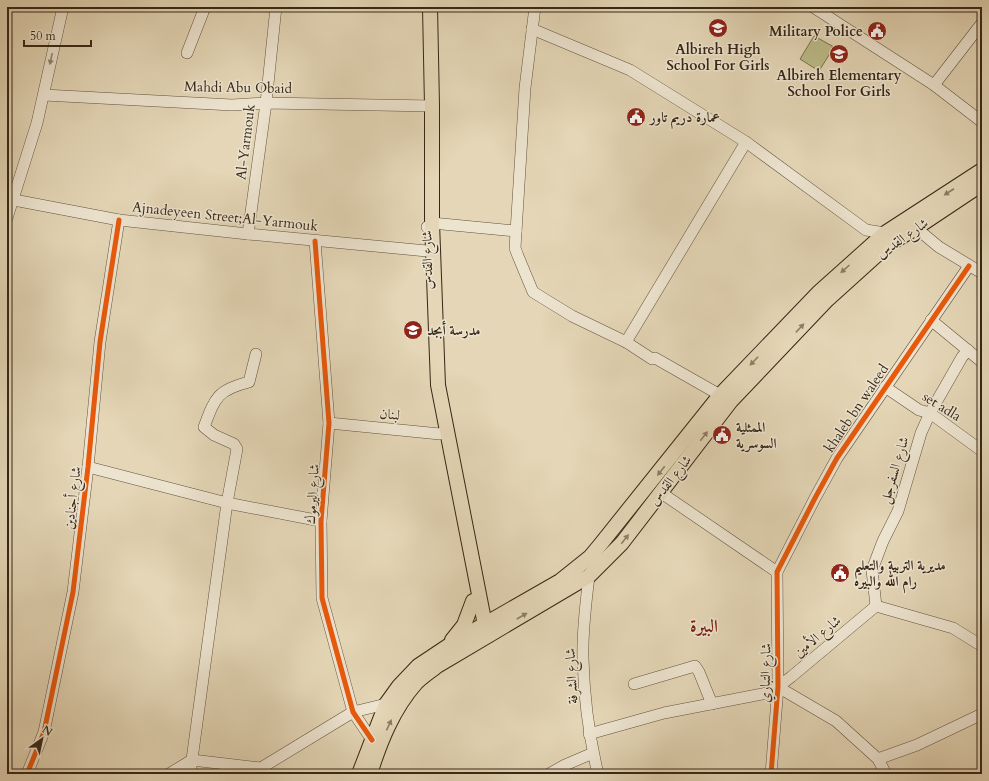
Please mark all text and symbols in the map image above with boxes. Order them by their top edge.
school or university icon: Albireh High School For Girls [707,17,729,39]
public building icon: Military Police [866,20,888,42]
scale bar [24,22,91,48]
place label: Military Police [769,22,863,41]
text: 50 m [30,28,57,44]
place label: Albireh High School For Girls [666,40,770,75]
school or university icon: Albireh Elementary School For Girls [828,43,850,65]
one-way arrow [48,52,54,65]
place label: Albireh Elementary School For Girls [777,66,901,101]
street label: Mahdi Abu Obaid [184,77,293,98]
street label: Al-Yarmouk [231,103,260,181]
public building icon: عمارة دريم تاور [625,106,647,128]
place label: عمارة دريم تاور [648,108,720,130]
one-way arrow [943,188,955,195]
street label: Ajnadeyeen Street;Al-Yarmouk [131,197,319,236]
street label: شارع القدس [873,214,933,265]
street label: شارع القدس [417,230,440,290]
one-way arrow [840,264,850,273]
school or university icon: مدرسة أبجد [402,319,424,341]
place label: مدرسة أبجد [427,320,481,340]
one-way arrow [795,323,805,333]
one-way arrow [749,356,758,366]
street label: khaleb bn waleed [820,360,893,456]
street label: set adla [919,387,965,426]
street label: لبنان [379,404,401,425]
place label: الممثلية السوسرية [736,418,777,453]
public building icon: الممثلية السوسرية [711,424,733,446]
one-way arrow [700,430,709,441]
street label: شارع السفرجل [875,434,916,507]
street label: شارع القدس [645,451,698,511]
street label: شارع اليرموك [301,463,326,525]
street label: شارع أجنادين [58,465,88,531]
one-way arrow [657,465,665,476]
one-way arrow [621,533,630,544]
place label: مديرية التربية والتعليم رام الله والبيره [854,556,946,594]
public building icon: مديرية التربية والتعليم رام الله والبيره [829,562,851,584]
street label: شارع الأمين [789,610,846,663]
one-way arrow [516,613,528,620]
district label: البيرة [690,614,718,639]
street label: شارع التباري [755,643,778,703]
street label: شارع الشرفة [561,647,584,704]
north arrow [22,719,62,759]
one-way arrow [386,719,392,730]
text: N [39,722,56,740]

